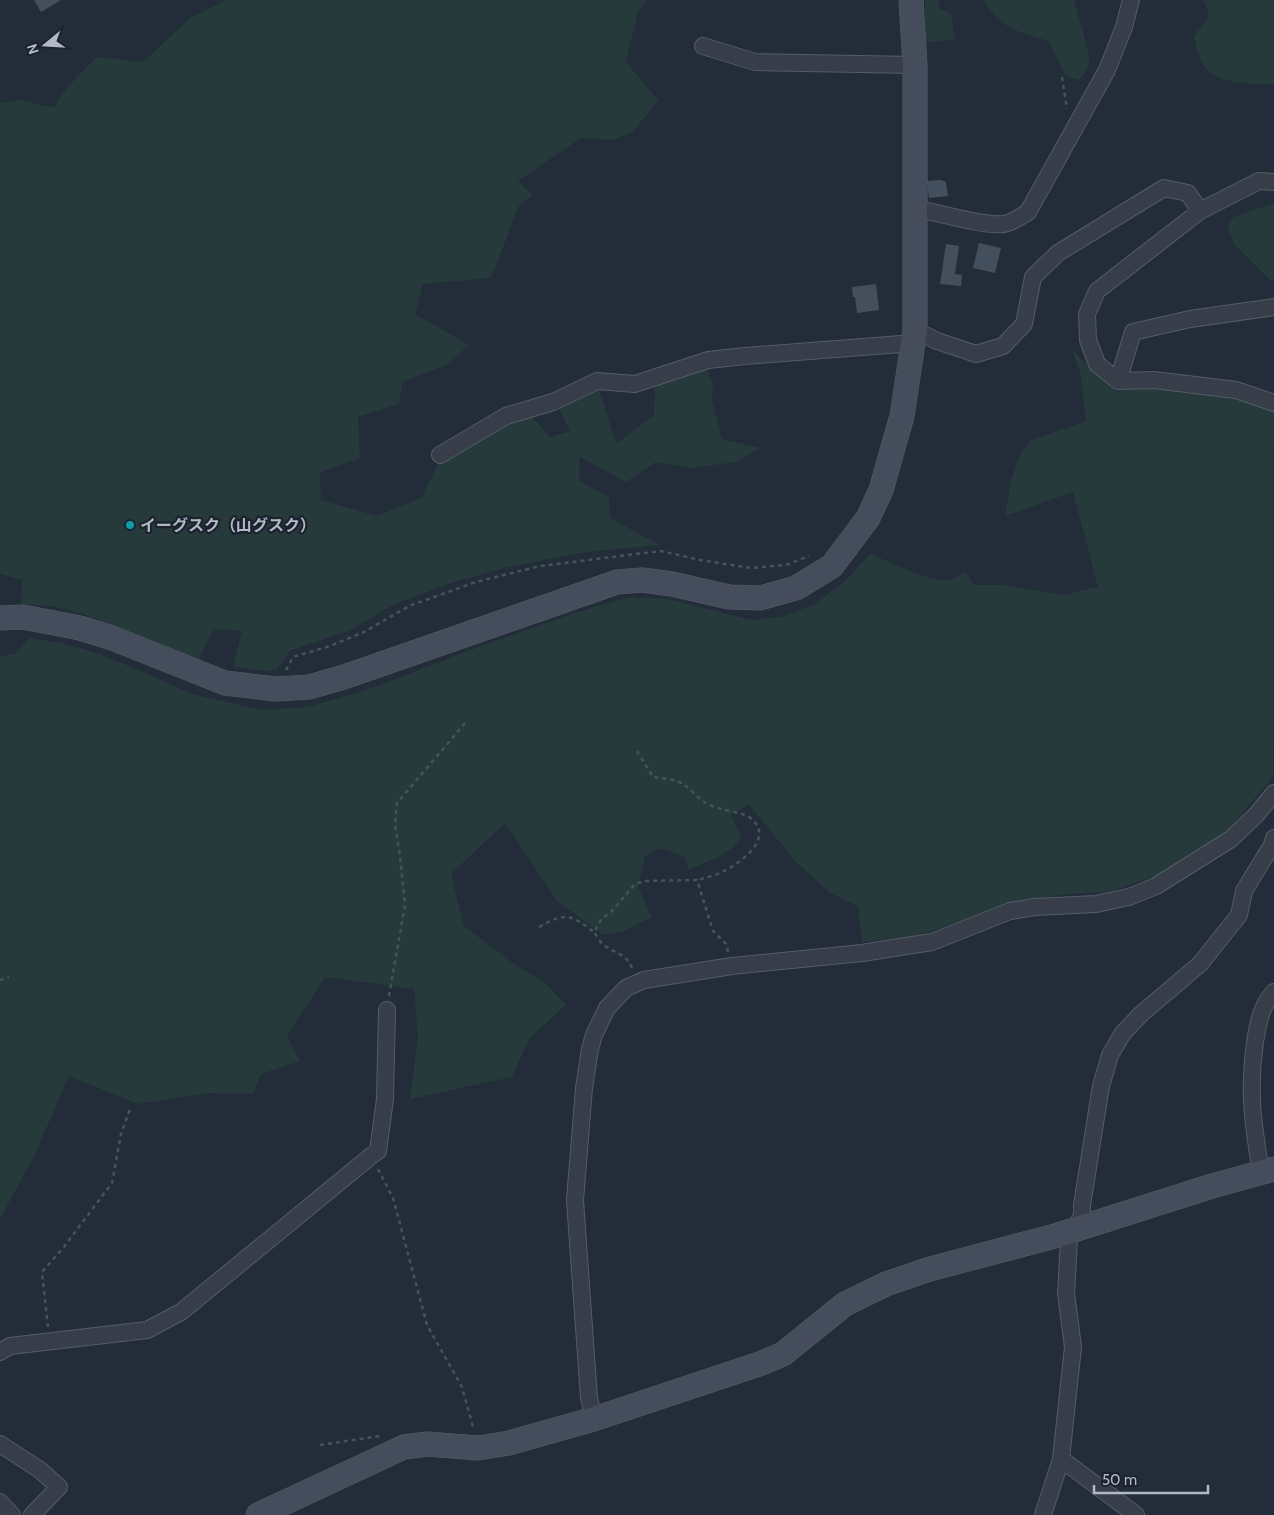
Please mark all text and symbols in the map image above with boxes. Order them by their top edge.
north arrow [20,20,70,70]
text: N [23,42,43,57]
place label: イーグスク（山グスク） [140,516,316,535]
marker: イーグスク（山グスク） [124,519,136,531]
scale bar [1094,1462,1208,1494]
text: 50 m [1102,1471,1137,1489]

